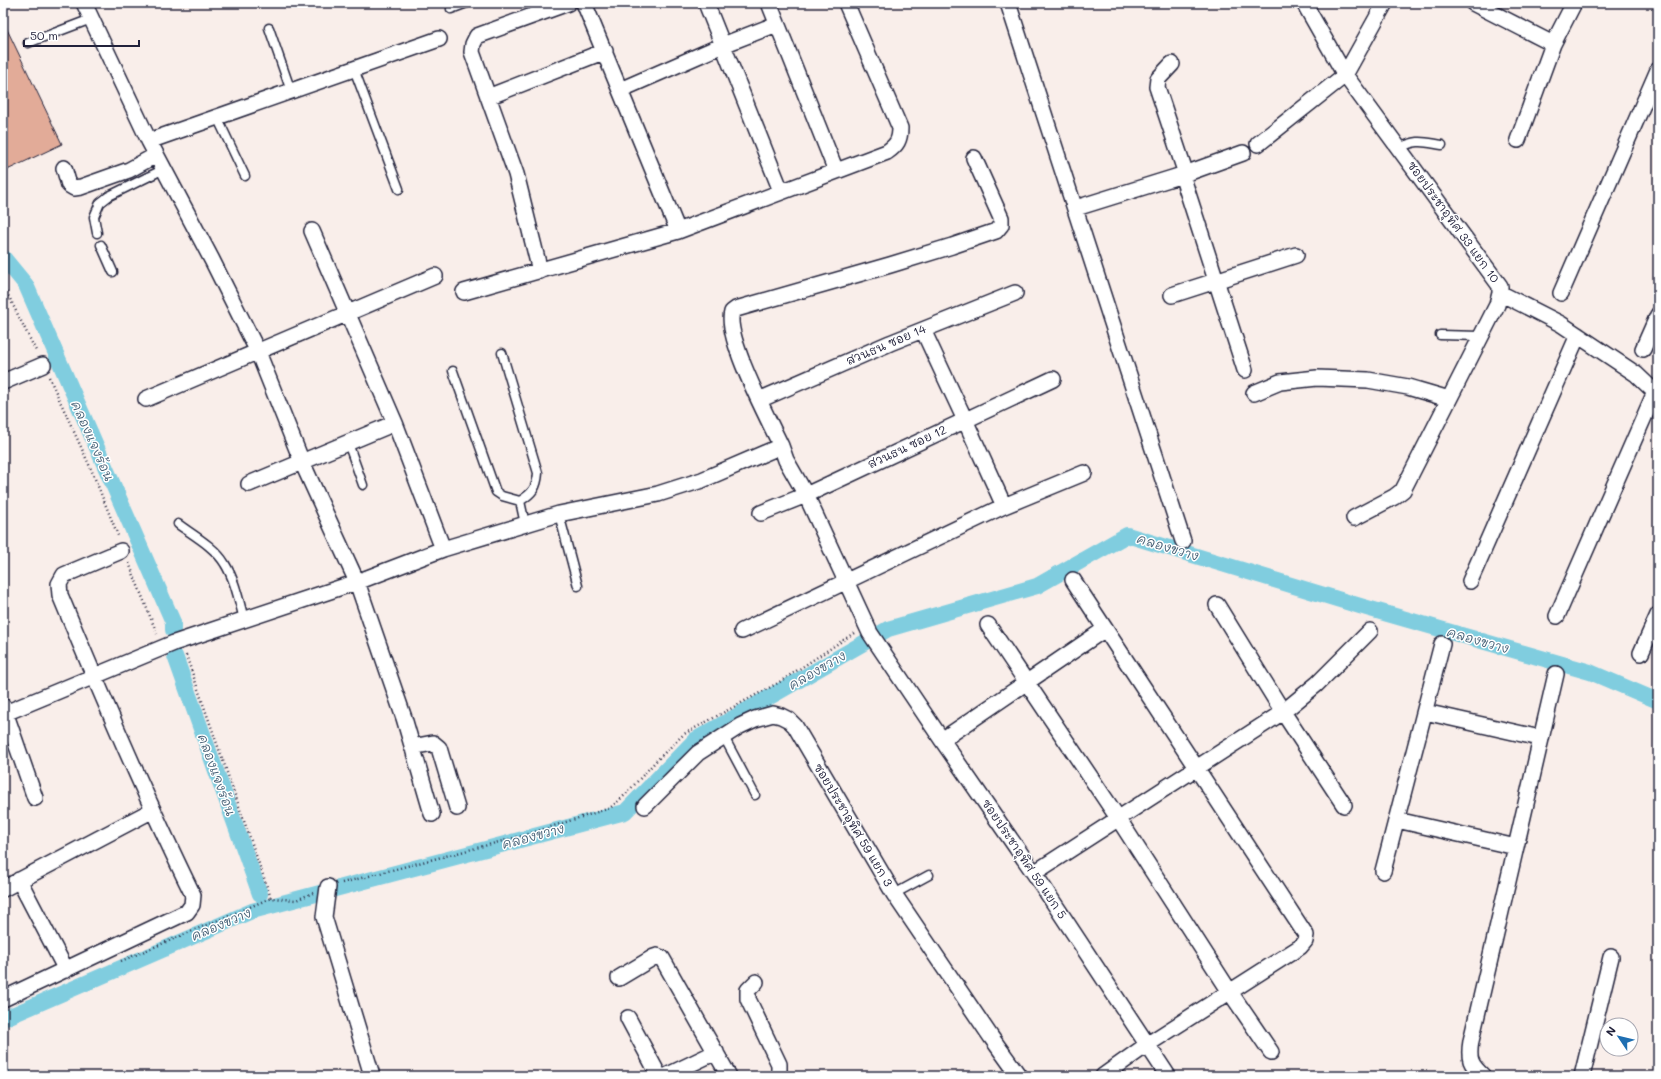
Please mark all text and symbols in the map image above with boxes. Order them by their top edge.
scale bar [24,22,139,48]
text: 50 m [30,27,58,43]
street label: ซอยประชาอุทิศ 33 แยก 10 [1402,157,1504,288]
street label: สวนธน ซอย 14 [843,320,928,368]
water label: คลองแจงร้อน [68,398,119,484]
street label: สวนธน ซอย 12 [865,421,949,471]
water label: คลองขวาง [1135,529,1201,564]
water label: คลองขวาง [1445,623,1511,657]
water label: คลองขวาง [785,646,849,693]
water label: คลองแจงร้อน [195,731,240,818]
street label: ซอยประชาอุทิศ 59 แยก 3 [808,760,897,891]
street label: ซอยประชาอุทิศ 59 แยก 5 [976,796,1071,923]
water label: คลองขวาง [500,819,566,852]
water label: คลองขวาง [188,903,254,944]
north arrow [1599,1017,1639,1057]
text: N [1602,1023,1619,1039]

